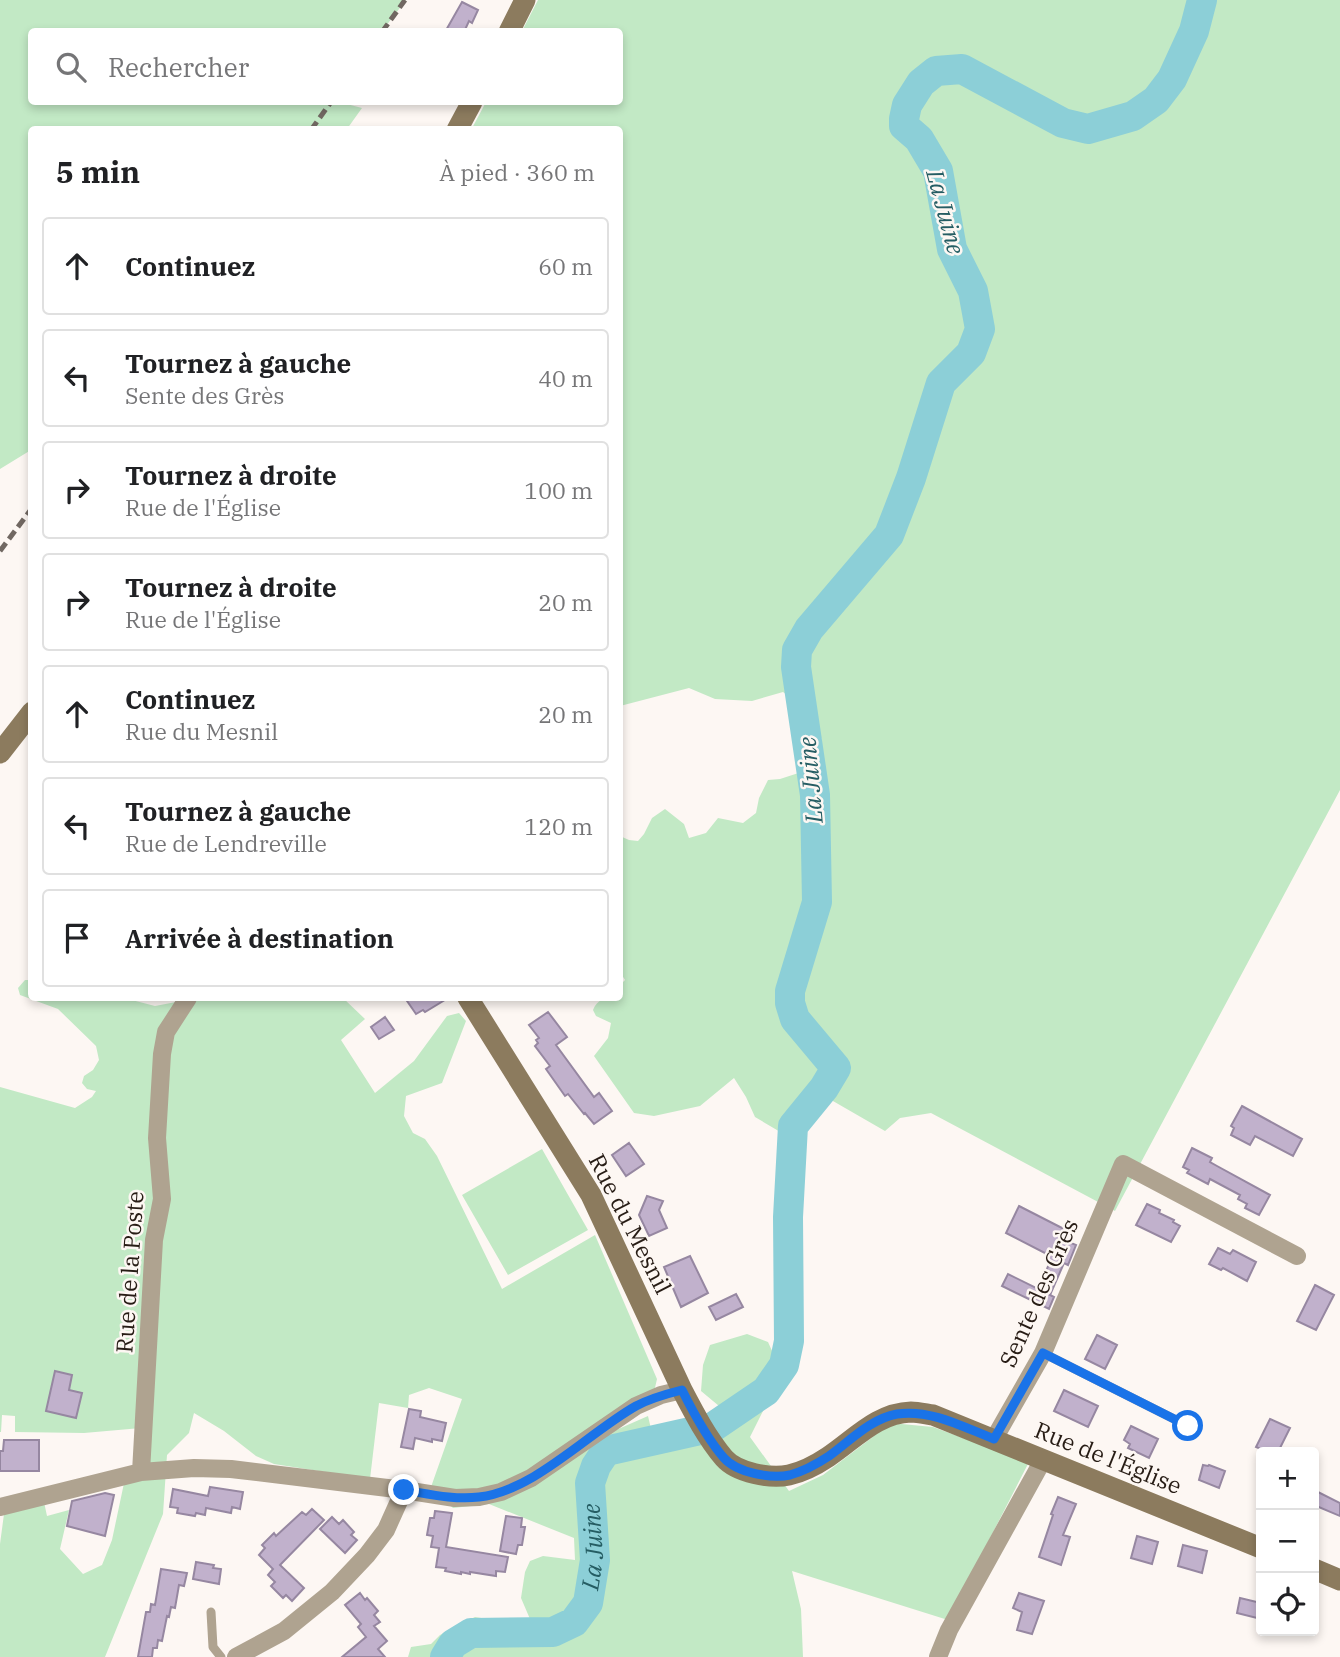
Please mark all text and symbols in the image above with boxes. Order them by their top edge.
search box [28,28,623,105]
icon: search [52,48,90,86]
text: Rechercher [108,50,249,84]
text: 5 min [56,152,140,191]
text: À pied · 360 m [439,157,595,187]
water label: La Juine [919,165,973,258]
icon: ahead [58,247,96,285]
text: Continuez [125,249,255,283]
text: 60 m [538,251,593,281]
text: Tournez à gauche [125,346,351,380]
icon: left [58,359,96,397]
text: 40 m [538,363,593,393]
text: Sente des Grès [125,380,285,410]
text: Tournez à droite [125,458,337,492]
icon: right [58,471,96,509]
text: 100 m [524,475,593,505]
text: Rue de l'Église [125,492,281,522]
text: Tournez à droite [125,570,337,604]
icon: right [58,583,96,621]
text: 20 m [538,587,593,617]
text: Rue de l'Église [125,604,281,634]
text: Continuez [125,682,255,716]
icon: ahead [58,695,96,733]
text: 20 m [538,699,593,729]
text: Rue du Mesnil [125,716,278,746]
water label: La Juine [790,735,830,826]
text: Tournez à gauche [125,794,351,828]
icon: left [58,807,96,845]
text: 120 m [524,811,593,841]
text: Rue de Lendreville [125,828,327,858]
icon: arrive [58,919,96,957]
text: Arrivée à destination [125,921,394,955]
street label: Rue du Mesnil [583,1148,679,1299]
street label: Rue de la Poste [108,1190,150,1354]
street label: Sente des Grès [992,1214,1084,1372]
route start [1172,1410,1203,1441]
street label: Rue de l'Église [1030,1414,1186,1500]
map controls [1256,1447,1319,1636]
button: + [1256,1447,1319,1510]
route end [388,1474,419,1505]
water label: La Juine [573,1502,610,1593]
button: − [1256,1510,1319,1573]
button: locate [1256,1573,1319,1636]

